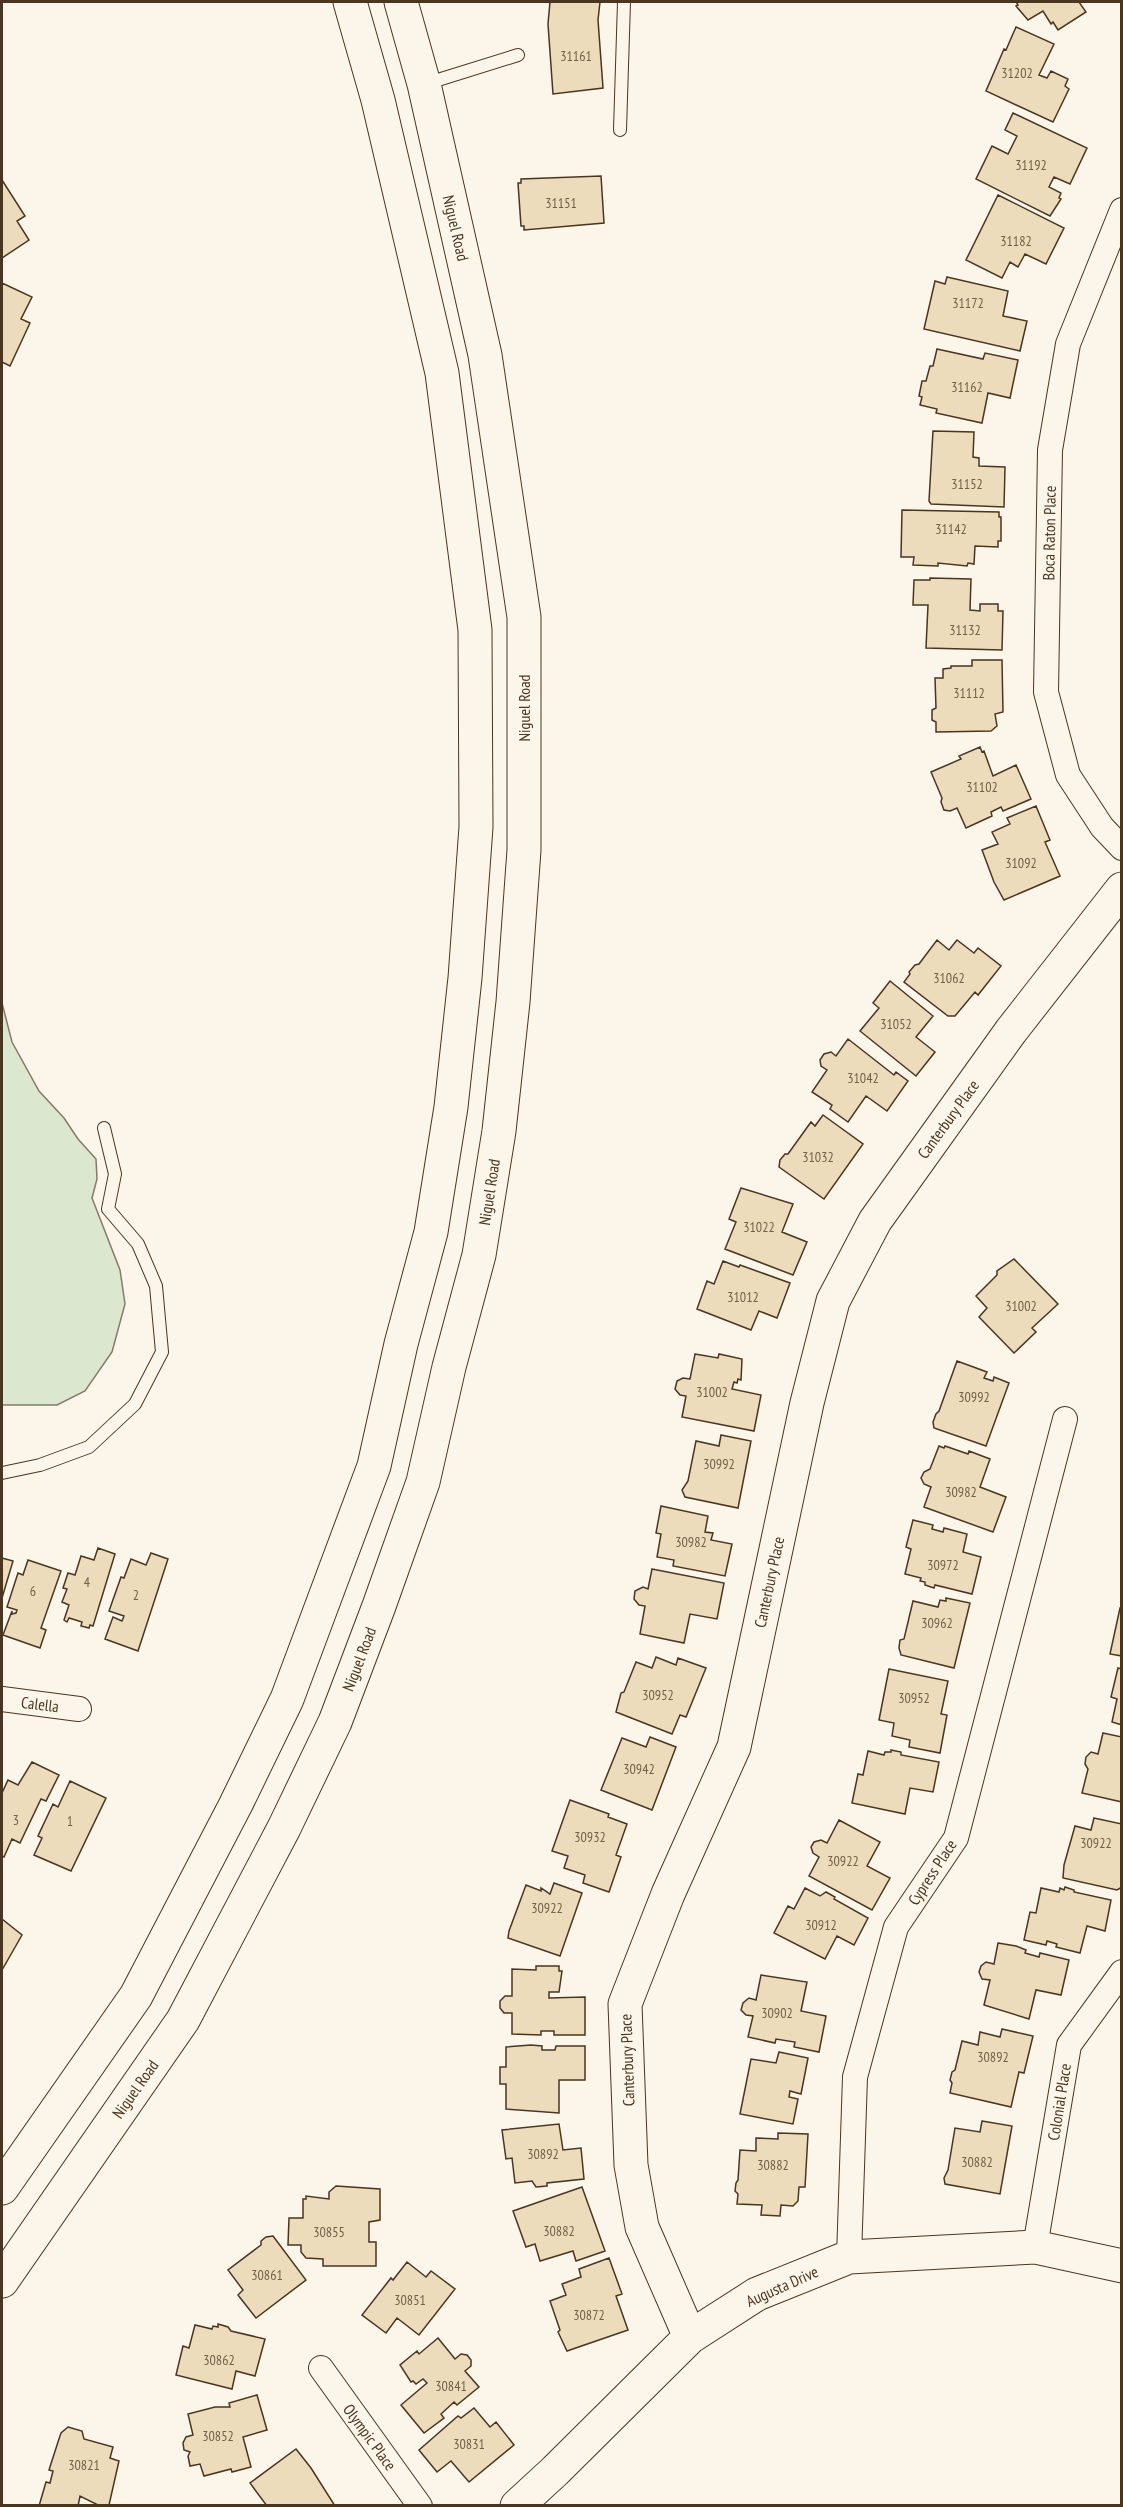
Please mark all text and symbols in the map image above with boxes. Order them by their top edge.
house number: 31161 [560,47,592,65]
house number: 31202 [1001,64,1033,82]
house number: 31192 [1015,156,1047,174]
street label: Niguel Road [439,193,473,263]
house number: 31151 [545,194,577,212]
house number: 31182 [1000,232,1032,250]
house number: 31172 [952,294,984,312]
house number: 31162 [951,378,983,396]
house number: 31152 [951,475,983,493]
street label: Boca Raton Place [1038,485,1060,581]
house number: 31142 [935,520,967,538]
house number: 31132 [949,621,981,639]
street label: Niguel Road [514,674,534,741]
house number: 31112 [953,684,985,702]
house number: 31102 [966,778,998,796]
house number: 31092 [1005,854,1037,872]
house number: 31062 [933,969,965,987]
house number: 31052 [880,1015,912,1033]
house number: 31042 [847,1069,879,1087]
street label: Canterbury Place [913,1076,983,1162]
house number: 31032 [802,1148,834,1166]
street label: Niguel Road [474,1157,504,1227]
house number: 31022 [743,1218,775,1236]
house number: 31012 [727,1288,759,1306]
house number: 31002 [1005,1297,1037,1315]
house number: 31002 [696,1383,728,1401]
house number: 30992 [958,1388,990,1406]
house number: 30992 [703,1455,735,1473]
house number: 30982 [945,1483,977,1501]
house number: 30982 [675,1533,707,1551]
street label: Canterbury Place [750,1535,788,1629]
house number: 30972 [927,1556,959,1574]
house number: 4 [84,1573,91,1591]
house number: 6 [30,1582,36,1600]
house number: 2 [133,1586,139,1604]
house number: 30962 [921,1614,953,1632]
street label: Niguel Road [338,1624,380,1694]
house number: 30952 [642,1686,674,1704]
house number: 30952 [898,1689,930,1707]
street label: Calella [20,1692,60,1716]
house number: 30942 [623,1760,655,1778]
house number: 3 [13,1811,19,1829]
house number: 1 [67,1812,73,1830]
house number: 30932 [574,1828,606,1846]
house number: 30922 [1080,1834,1112,1852]
street label: Cypress Place [903,1835,961,1909]
house number: 30922 [827,1852,859,1870]
house number: 30922 [531,1899,563,1917]
house number: 30912 [805,1916,837,1934]
house number: 30902 [761,2004,793,2022]
street label: Canterbury Place [615,2013,639,2107]
house number: 30892 [977,2048,1009,2066]
street label: Niguel Road [108,2056,162,2122]
street label: Colonial Place [1043,2062,1075,2142]
house number: 30892 [527,2145,559,2163]
house number: 30882 [961,2153,993,2171]
house number: 30882 [757,2156,789,2174]
house number: 30882 [543,2222,575,2240]
house number: 30855 [313,2223,345,2241]
street label: Augusta Drive [743,2261,821,2311]
house number: 30861 [251,2266,283,2284]
house number: 30851 [394,2291,426,2309]
house number: 30872 [573,2306,605,2324]
house number: 30862 [203,2351,235,2369]
house number: 30841 [435,2377,467,2395]
street label: Olympic Place [339,2400,401,2474]
house number: 30852 [202,2427,234,2445]
house number: 30831 [453,2435,485,2453]
house number: 30821 [68,2456,100,2474]

